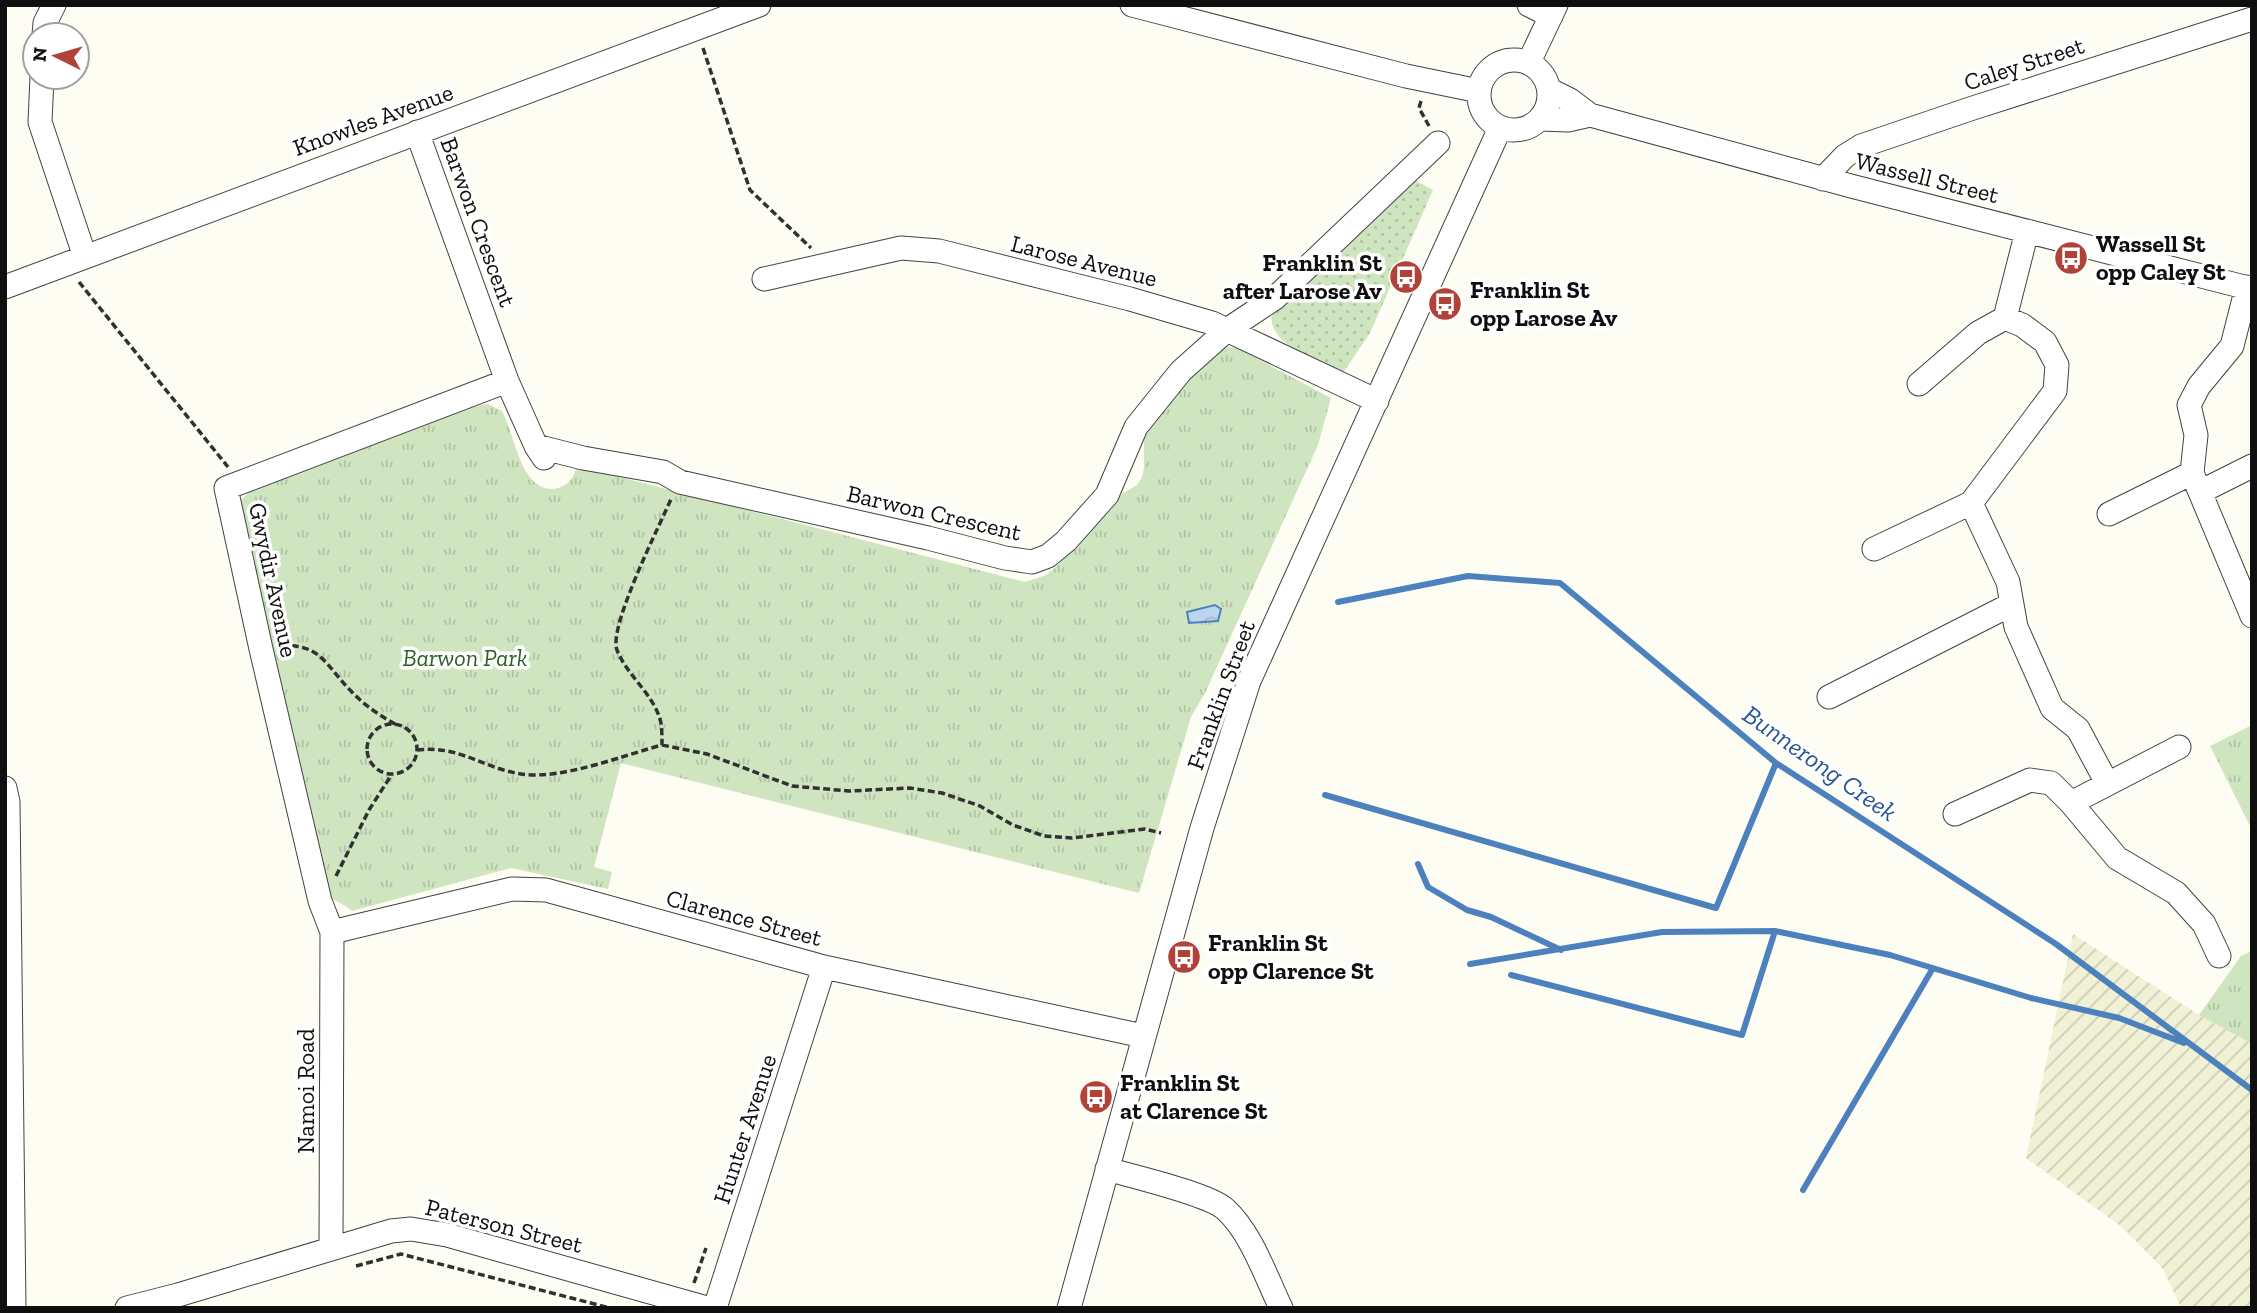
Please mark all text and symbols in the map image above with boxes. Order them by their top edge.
north arrow [21,21,91,91]
street label: Caley Street [1960,30,2088,97]
text: N [27,46,52,63]
street label: Knowles Avenue [289,77,457,162]
street label: Barwon Crescent [434,133,523,311]
street label: Wassell Street [1852,146,2002,209]
street label: Larose Avenue [1008,228,1160,293]
place label: Wassell St opp Caley St [2096,229,2226,286]
bus stop icon: Wassell St opp Caley St [2052,239,2090,277]
place label: Franklin St after Larose Av [1223,248,1382,305]
bus stop icon: Franklin St after Larose Av [1387,258,1425,296]
place label: Franklin St opp Larose Av [1470,275,1618,332]
bus stop icon: Franklin St opp Larose Av [1426,285,1464,323]
street label: Barwon Crescent [844,478,1024,547]
street label: Gwydir Avenue [243,500,304,660]
street label: Franklin Street [1180,616,1261,773]
park label: Barwon Park [403,643,528,672]
water label: Bunnerong Creek [1737,698,1903,828]
street label: Clarence Street [663,883,825,952]
place label: Franklin St opp Clarence St [1208,928,1374,985]
bus stop icon: Franklin St opp Clarence St [1165,938,1203,976]
street label: Namoi Road [291,1028,320,1154]
street label: Hunter Avenue [707,1050,782,1207]
place label: Franklin St at Clarence St [1120,1068,1268,1125]
bus stop icon: Franklin St at Clarence St [1077,1078,1115,1116]
street label: Paterson Street [423,1192,586,1259]

